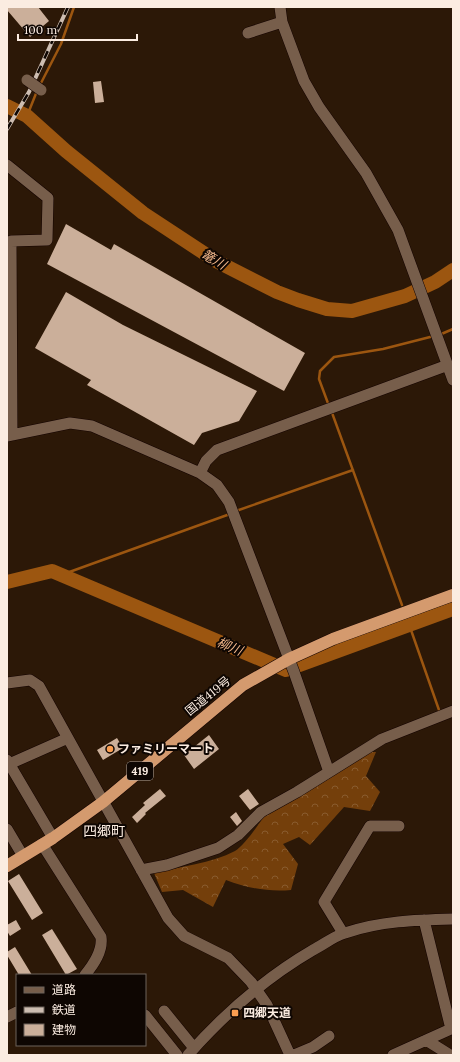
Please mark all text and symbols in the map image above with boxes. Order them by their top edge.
scale bar [18,16,137,42]
text: 100 m [24,22,57,37]
water label: 篭川 [198,246,231,274]
water label: 柳川 [215,634,247,660]
street label: 国道419号 [182,673,233,718]
place label: ファミリーマート [118,741,214,756]
marker: ファミリーマート [105,744,115,754]
road number: 419 [127,762,153,780]
district label: 四郷町 [83,822,125,840]
legend [16,974,146,1046]
text: 道路 [52,982,76,997]
text: 鉄道 [52,1002,76,1017]
place label: 四郷天道 [243,1005,291,1020]
marker: 四郷天道 [230,1008,240,1018]
text: 建物 [52,1022,76,1037]

